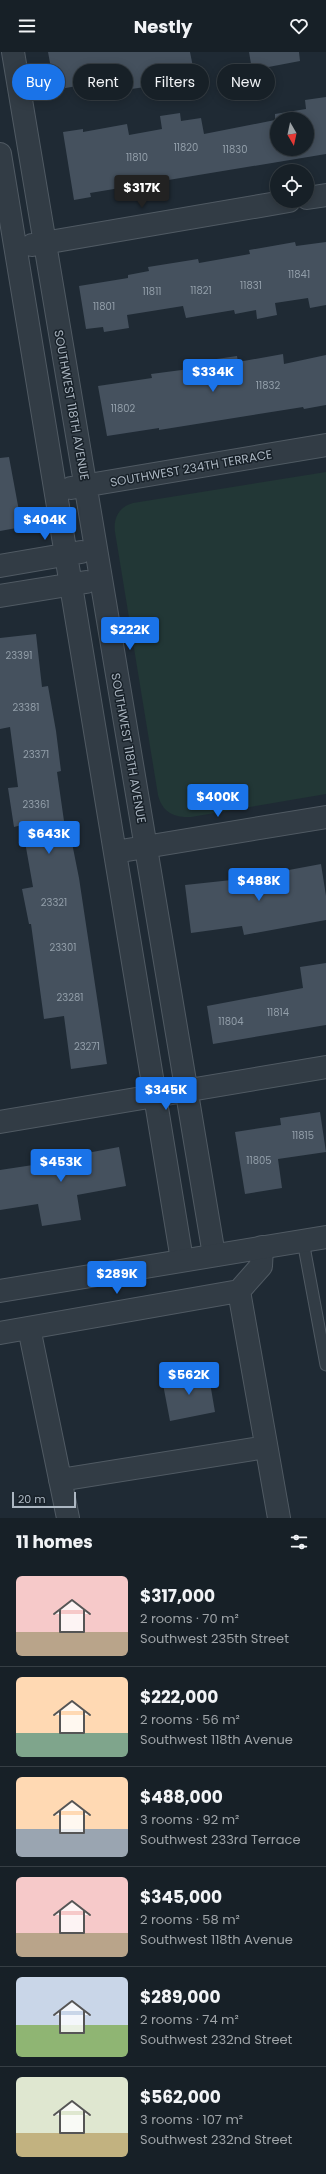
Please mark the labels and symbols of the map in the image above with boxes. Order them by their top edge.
north arrow [270,112,314,156]
house number: 11820 [174,140,198,155]
house number: 11830 [223,142,247,157]
house number: 11810 [126,150,148,165]
pin: $317K [114,175,170,209]
house number: 11841 [288,267,310,282]
house number: 11831 [240,278,262,293]
house number: 11821 [190,283,212,298]
house number: 11811 [142,284,162,299]
house number: 11801 [93,299,115,314]
street label: SOUTHWEST 118TH AVENUE [50,329,94,481]
pin: $334K [185,359,241,393]
house number: 11832 [256,378,280,393]
house number: 11802 [111,401,136,416]
street label: SOUTHWEST 234TH TERRACE [109,445,273,491]
pin: $404K [17,507,73,541]
pin: $222K [102,617,158,651]
house number: 23391 [5,648,33,663]
street label: SOUTHWEST 118TH AVENUE [107,672,151,824]
house number: 23381 [12,700,40,715]
house number: 23371 [23,747,49,762]
pin: $400K [190,784,246,818]
house number: 23361 [22,797,50,812]
pin: $643K [21,821,77,855]
pin: $488K [231,868,287,902]
house number: 23321 [41,895,67,910]
house number: 23301 [49,940,77,955]
house number: 23281 [57,990,83,1005]
house number: 11814 [267,1005,289,1020]
house number: 11804 [218,1014,244,1029]
house number: 23271 [74,1039,100,1054]
pin: $345K [138,1077,194,1111]
house number: 11815 [292,1128,314,1143]
pin: $453K [33,1149,89,1183]
house number: 11805 [246,1153,272,1168]
pin: $289K [89,1261,145,1295]
pin: $562K [161,1362,217,1396]
scale bar [12,1490,76,1509]

